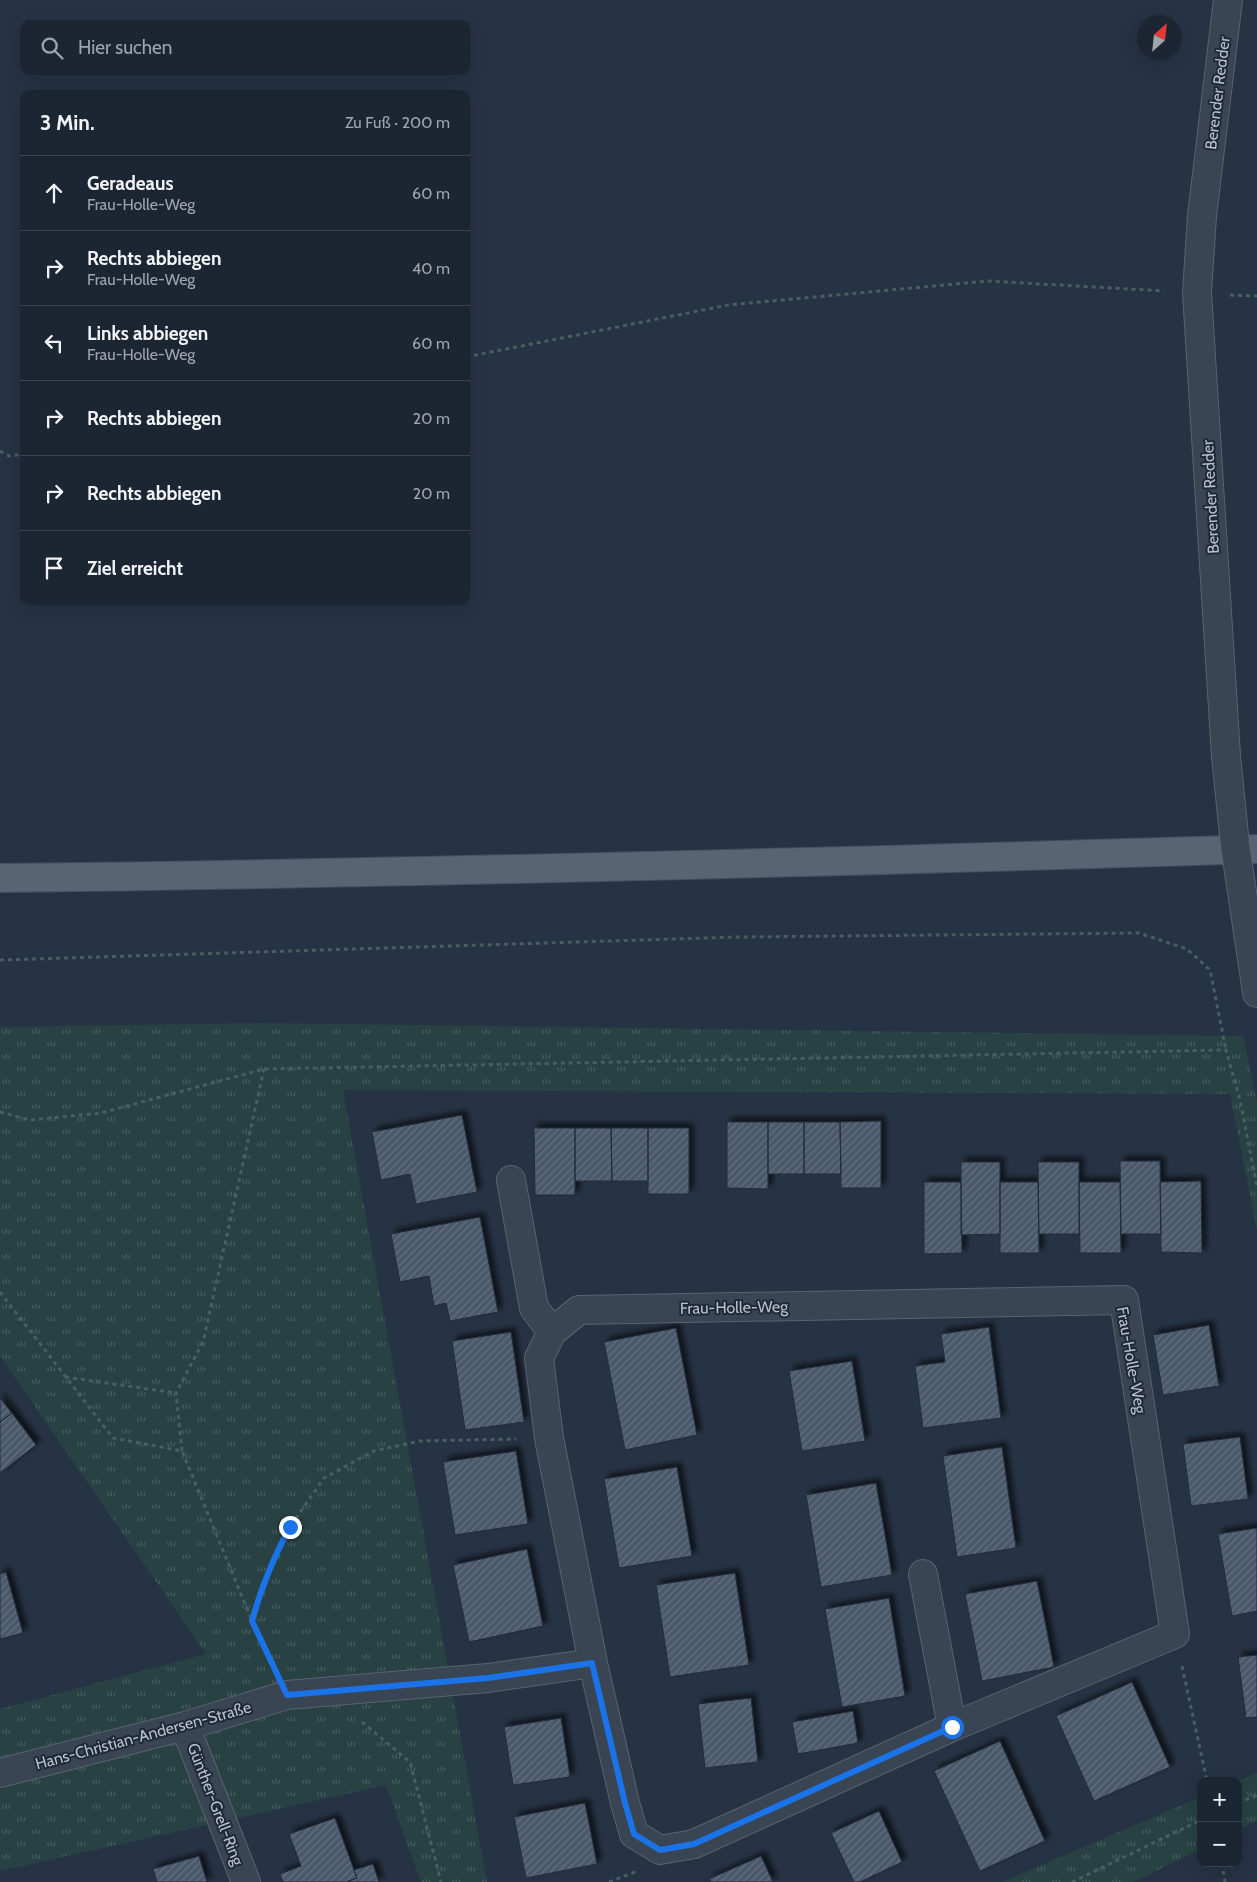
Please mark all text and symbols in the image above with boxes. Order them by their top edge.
north arrow [1137,15,1182,60]
search box [20,20,470,75]
icon: search [38,34,66,62]
street label: Berender Redder [1201,34,1234,151]
text: Hier suchen [78,36,172,59]
text: 3 Min. [40,110,95,135]
text: Zu Fuß · 200 m [345,113,450,132]
text: Geradeaus [87,172,173,195]
icon: ahead [40,179,68,207]
text: 60 m [412,184,450,203]
text: Frau-Holle-Weg [87,195,195,214]
text: Rechts abbiegen [87,247,221,270]
icon: right [40,254,68,282]
text: 40 m [412,259,450,278]
text: Frau-Holle-Weg [87,270,195,289]
text: Links abbiegen [87,322,208,345]
icon: left [40,329,68,357]
text: 60 m [412,334,450,353]
text: Frau-Holle-Weg [87,345,195,364]
icon: right [40,404,68,432]
text: Rechts abbiegen [87,407,221,430]
text: 20 m [413,409,450,428]
street label: Berender Redder [1198,439,1223,554]
icon: right [40,479,68,507]
text: Rechts abbiegen [87,482,221,505]
text: 20 m [413,484,450,503]
icon: arrive [40,554,68,582]
text: Ziel erreicht [87,557,183,580]
street label: Frau-Holle-Weg [680,1297,789,1318]
street label: Frau-Holle-Weg [1113,1305,1150,1416]
route end [279,1516,302,1539]
street label: Hans-Christian-Andersen-Straße [33,1697,253,1773]
route start [941,1716,964,1739]
street label: Günther-Grell-Ring [183,1740,248,1869]
map controls [1197,1777,1242,1867]
button: + [1197,1777,1242,1822]
button: − [1197,1822,1242,1867]

